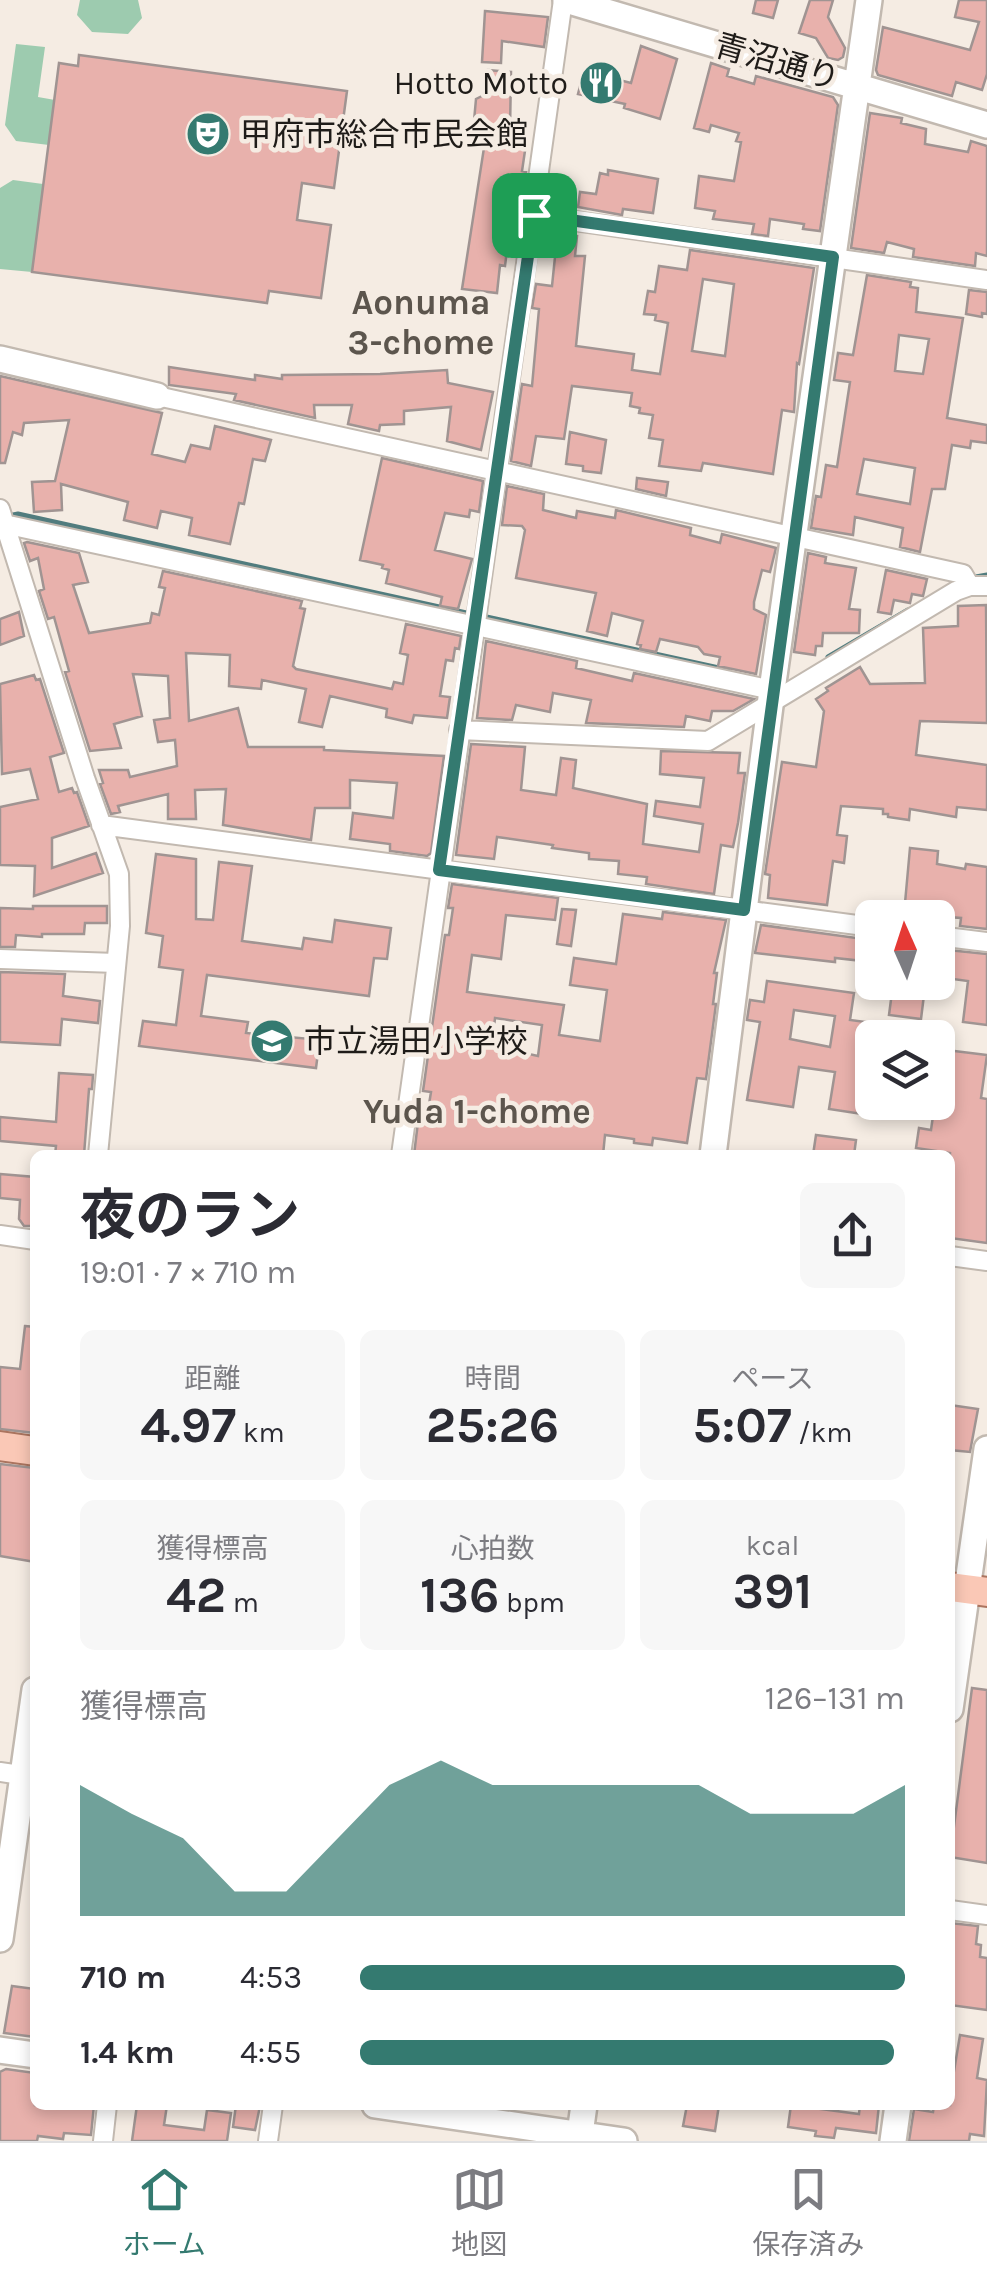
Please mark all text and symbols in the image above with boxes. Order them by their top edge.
street label: 青沼通り [710,27,844,97]
restaurant icon: Hotto Motto [578,60,624,106]
place label: Hotto Motto [394,65,568,102]
theatre icon: 甲府市総合市民会館 [185,111,231,157]
place label: 甲府市総合市民会館 [240,116,528,153]
pin [492,173,577,258]
icon: arrive [507,188,562,243]
district label: Aonuma 3-chome [348,282,494,363]
north arrow [855,900,955,1000]
map controls [855,900,955,1120]
school or university icon: 市立湯田小学校 [249,1018,295,1064]
button: layers [855,1020,955,1120]
place label: 市立湯田小学校 [304,1023,528,1060]
district label: Yuda 1-chome [363,1091,591,1132]
button: share [800,1183,905,1288]
text: 夜のラン [80,1184,300,1248]
text: 19:01 · 7 × 710 m [80,1254,296,1291]
text: 距離 [184,1362,241,1395]
text: 時間 [464,1362,521,1395]
text: ペース [731,1362,814,1395]
text: 4.97 [140,1396,236,1455]
text: 25:26 [426,1396,559,1455]
text: 5:07 [693,1396,792,1455]
text: km [236,1416,285,1449]
text: /km [792,1416,852,1449]
text: kcal [746,1529,799,1562]
text: 獲得標高 [156,1532,269,1565]
text: 心拍数 [450,1532,535,1565]
text: 391 [733,1562,812,1621]
text: 42 [166,1566,226,1625]
text: 136 [420,1566,499,1625]
text: m [226,1586,259,1619]
text: bpm [499,1586,565,1619]
text: 126–131 m [765,1680,905,1717]
text: 獲得標高 [80,1688,208,1725]
text: 710 m [80,1959,166,1996]
text: 4:53 [240,1959,302,1996]
text: 1.4 km [80,2034,175,2071]
text: 4:55 [240,2034,301,2071]
tab: ホーム [123,2162,206,2262]
tab: 地図 [451,2162,507,2262]
tab: 保存済み [752,2162,864,2262]

